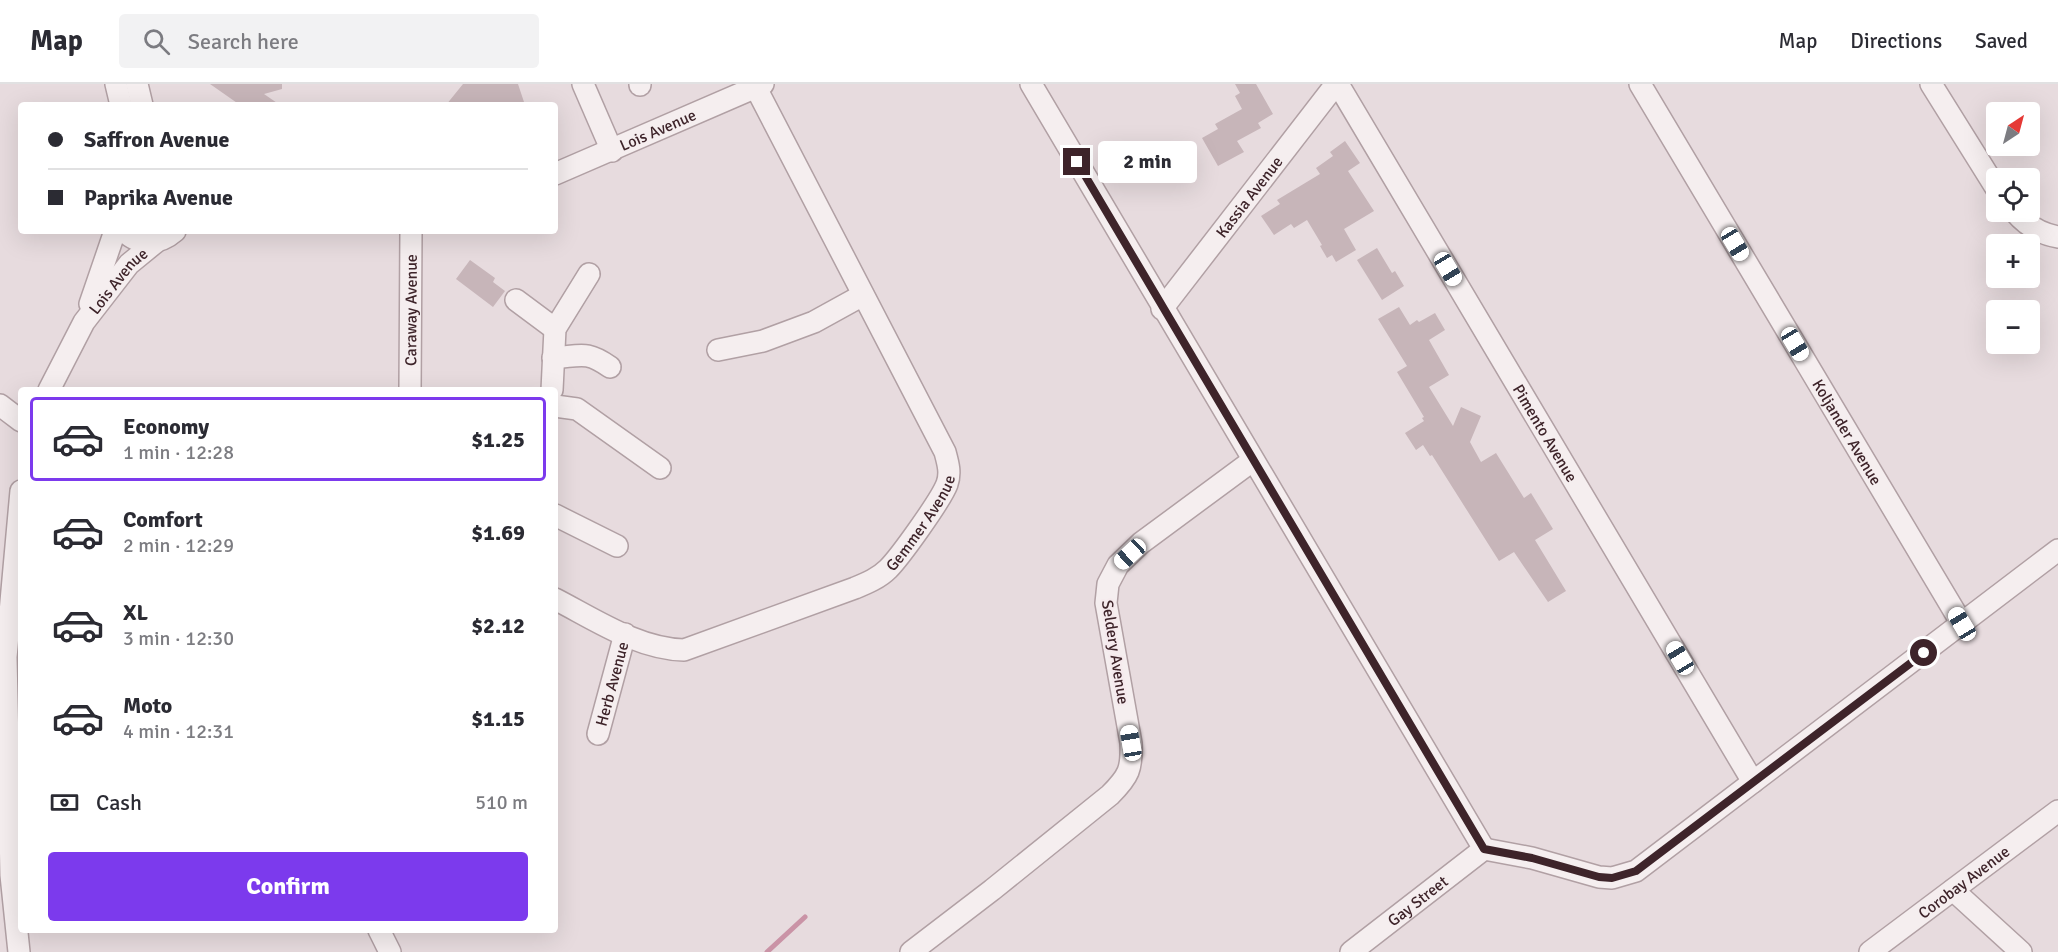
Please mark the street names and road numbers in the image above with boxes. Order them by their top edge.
street label: Lois Avenue [617,105,699,156]
street label: Kassia Avenue [1212,152,1287,242]
street label: Lois Avenue [85,244,152,319]
street label: Caraway Avenue [401,254,422,366]
street label: Koljander Avenue [1807,376,1886,489]
street label: Pimento Avenue [1508,381,1581,486]
street label: Gemmer Avenue [882,474,960,576]
street label: Seldery Avenue [1097,599,1133,706]
street label: Herb Avenue [592,640,633,729]
street label: Corobay Avenue [1914,842,2014,923]
street label: Gay Street [1384,871,1453,931]

